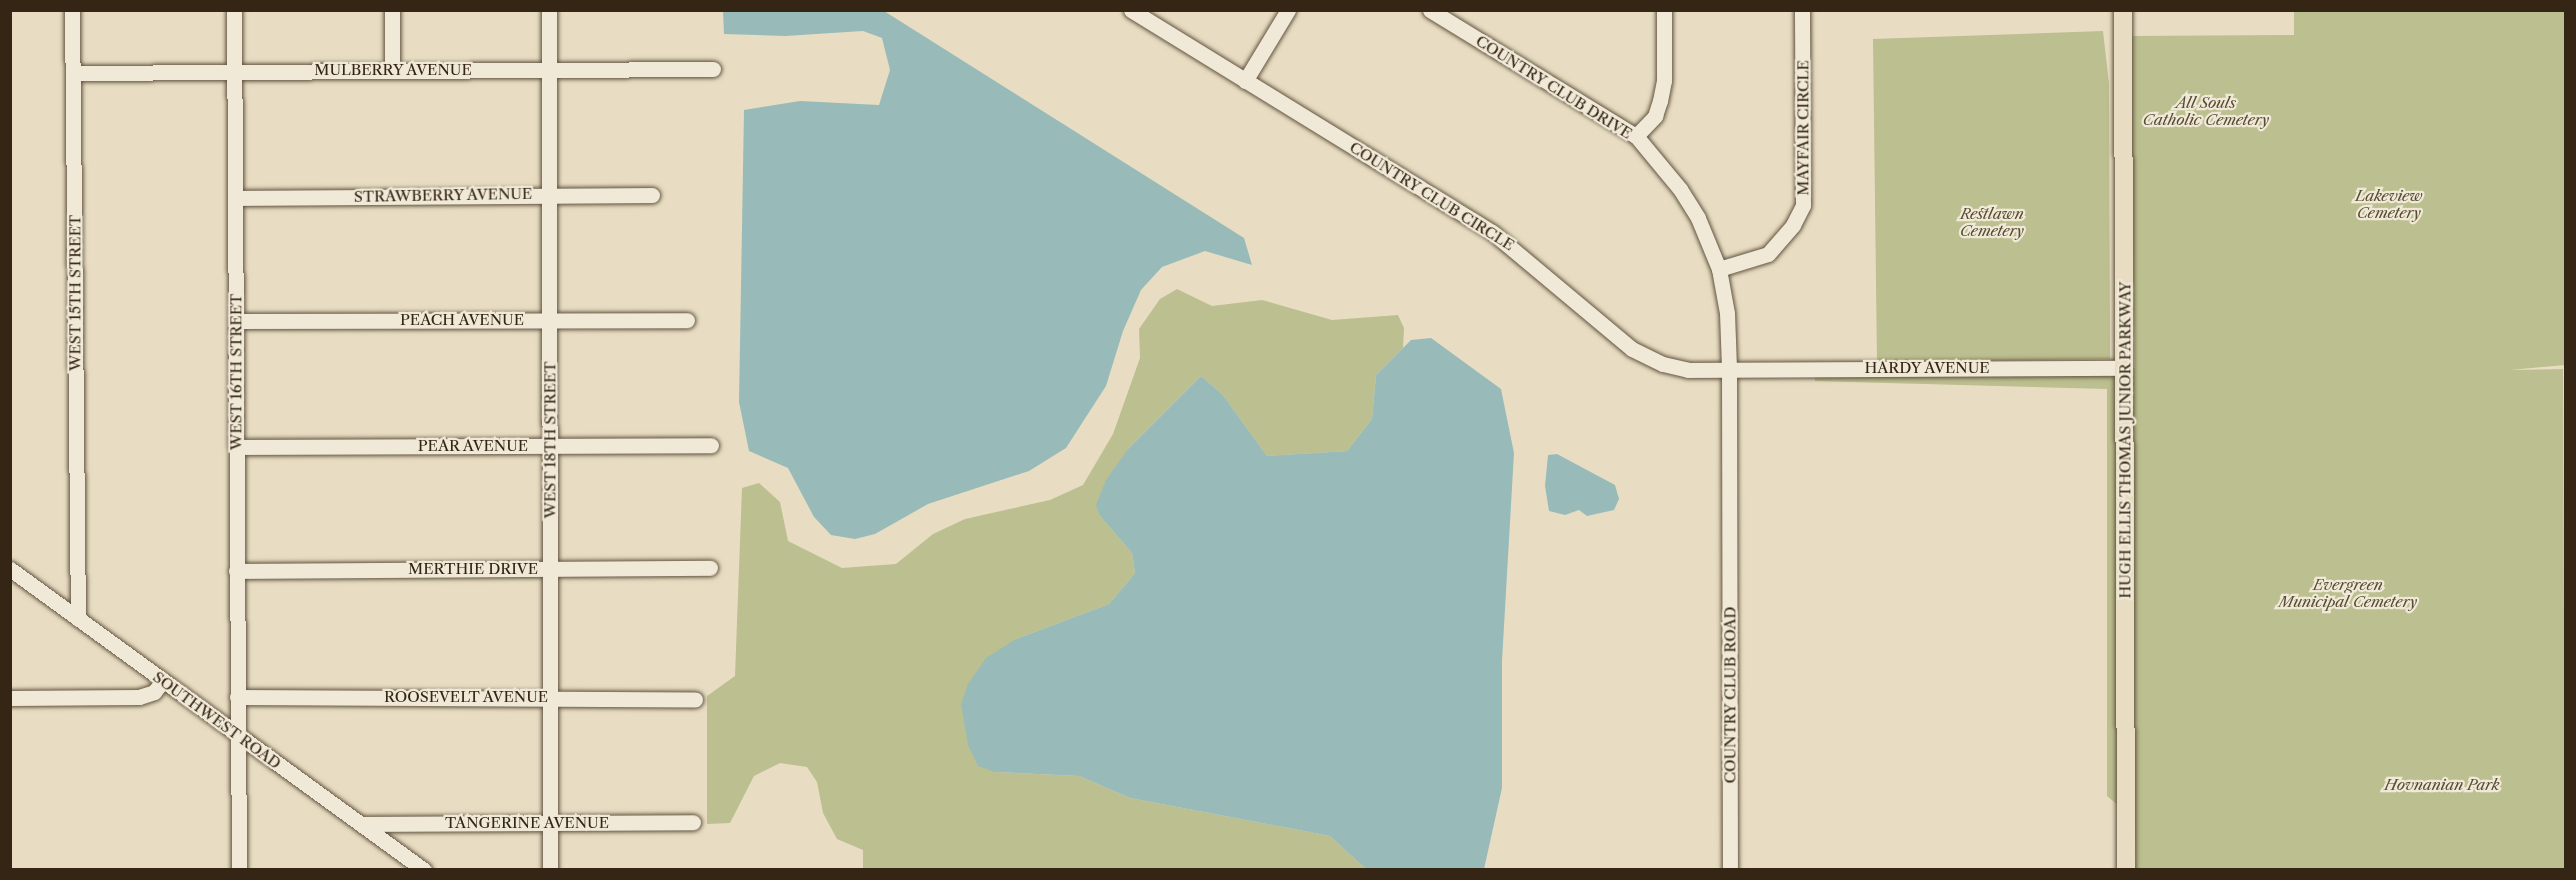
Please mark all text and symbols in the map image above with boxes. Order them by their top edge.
street label: COUNTRY CLUB DRIVE [1472,31,1636,143]
street label: MAYFAIR CIRCLE [1794,60,1812,196]
street label: MULBERRY AVENUE [314,61,472,79]
park label: All Souls Catholic Cemetery [2143,93,2269,128]
street label: COUNTRY CLUB CIRCLE [1346,138,1518,254]
street label: STRAWBERRY AVENUE [353,184,533,206]
park label: Lakeview Cemetery [2355,186,2423,221]
park label: Restlawn Cemetery [1960,204,2024,239]
street label: WEST 15TH STREET [66,215,84,371]
street label: HUGH ELLIS THOMAS JUNIOR PARKWAY [2116,281,2134,599]
street label: WEST 16TH STREET [227,294,245,450]
street label: PEACH AVENUE [400,311,524,329]
street label: HARDY AVENUE [1864,359,1990,377]
street label: WEST 18TH STREET [541,361,559,519]
street label: PEAR AVENUE [417,437,529,455]
street label: MERTHIE DRIVE [408,560,538,578]
park label: Evergreen Municipal Cemetery [2279,575,2417,610]
street label: COUNTRY CLUB ROAD [1721,606,1739,784]
street label: SOUTHWEST ROAD [149,667,285,773]
street label: ROOSEVELT AVENUE [383,688,549,706]
park label: Hovnanian Park [2384,776,2500,794]
street label: TANGERINE AVENUE [445,814,609,832]

